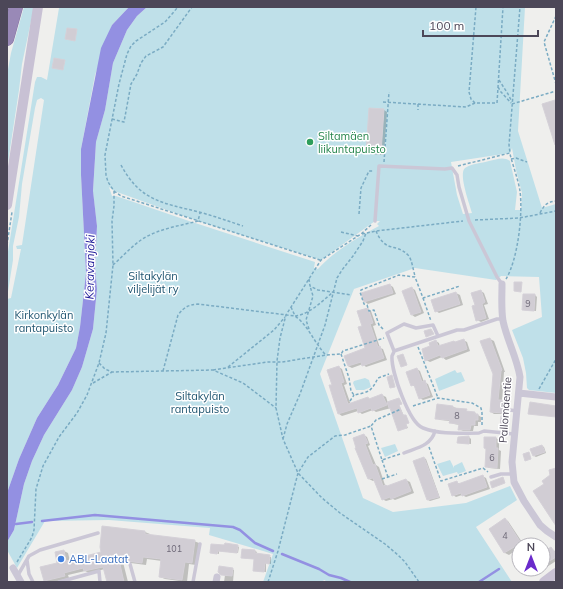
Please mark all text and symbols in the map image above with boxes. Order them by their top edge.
scale bar [423,12,538,38]
text: 100 m [429,18,464,33]
place label: Siltamäen liikuntapuisto [318,129,386,156]
marker: Siltamäen liikuntapuisto [305,137,315,147]
water label: Keravanjoki [81,234,98,299]
park label: Siltakylän viljelijät ry [127,269,179,296]
house number: 9 [525,298,531,309]
park label: Kirkonkylän rantapuisto [15,308,73,335]
street label: Pallomäentie [496,377,514,443]
park label: Siltakylän rantapuisto [171,389,229,416]
house number: 8 [454,410,460,421]
house number: 6 [489,452,495,463]
house number: 4 [502,530,508,541]
north arrow [511,537,551,577]
text: N [527,540,535,554]
house number: 101 [166,543,182,554]
place label: ABL-Laatat [69,552,128,566]
marker: ABL-Laatat [56,554,66,564]

